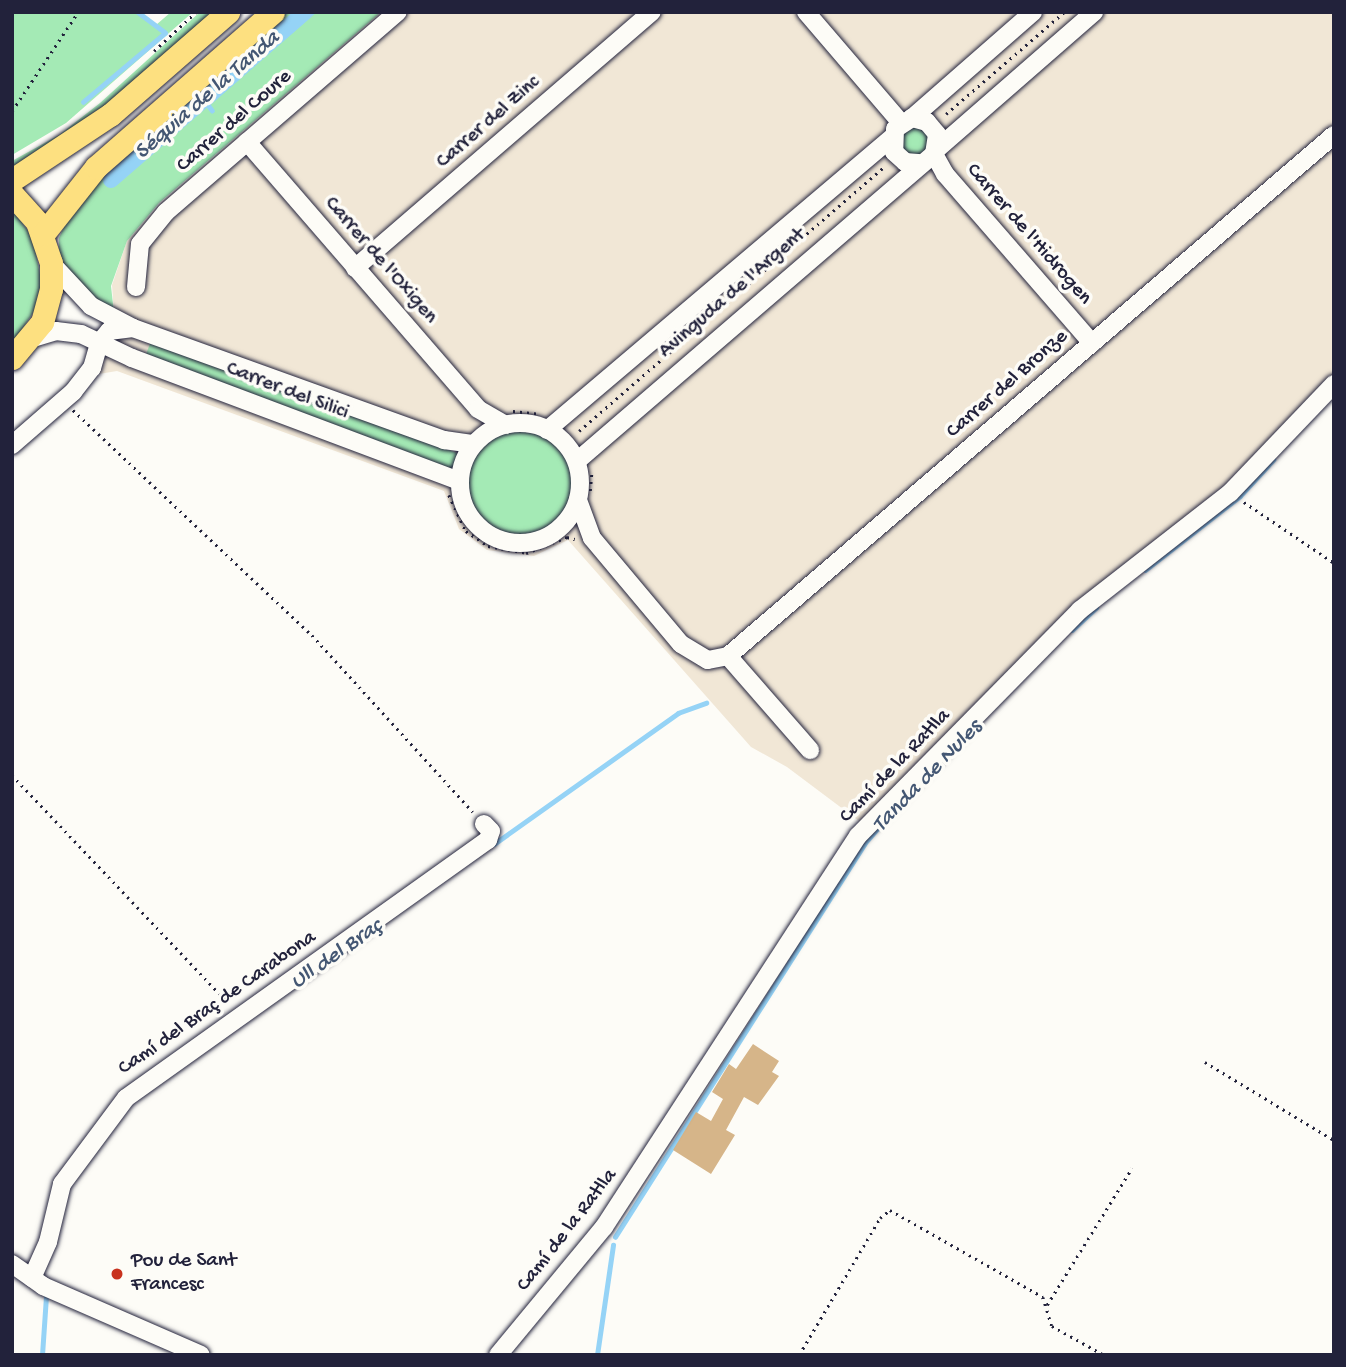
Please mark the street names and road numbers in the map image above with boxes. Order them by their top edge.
street label: Carrer del Coure [172,65,298,179]
street label: Carrer del Zinc [432,71,546,175]
street label: Carrer de l'Hidrogen [960,159,1096,311]
street label: Carrer de l'Oxigen [318,192,442,330]
street label: Avinguda de l'Argent [654,223,812,365]
street label: Carrer del Bronze [942,325,1074,445]
street label: Carrer del Silici [222,357,352,427]
street label: Camí de la Ratlla [835,705,957,829]
street label: Camí del Braç de Carabona [114,926,322,1082]
street label: Camí de la Ratlla [512,1165,624,1297]

